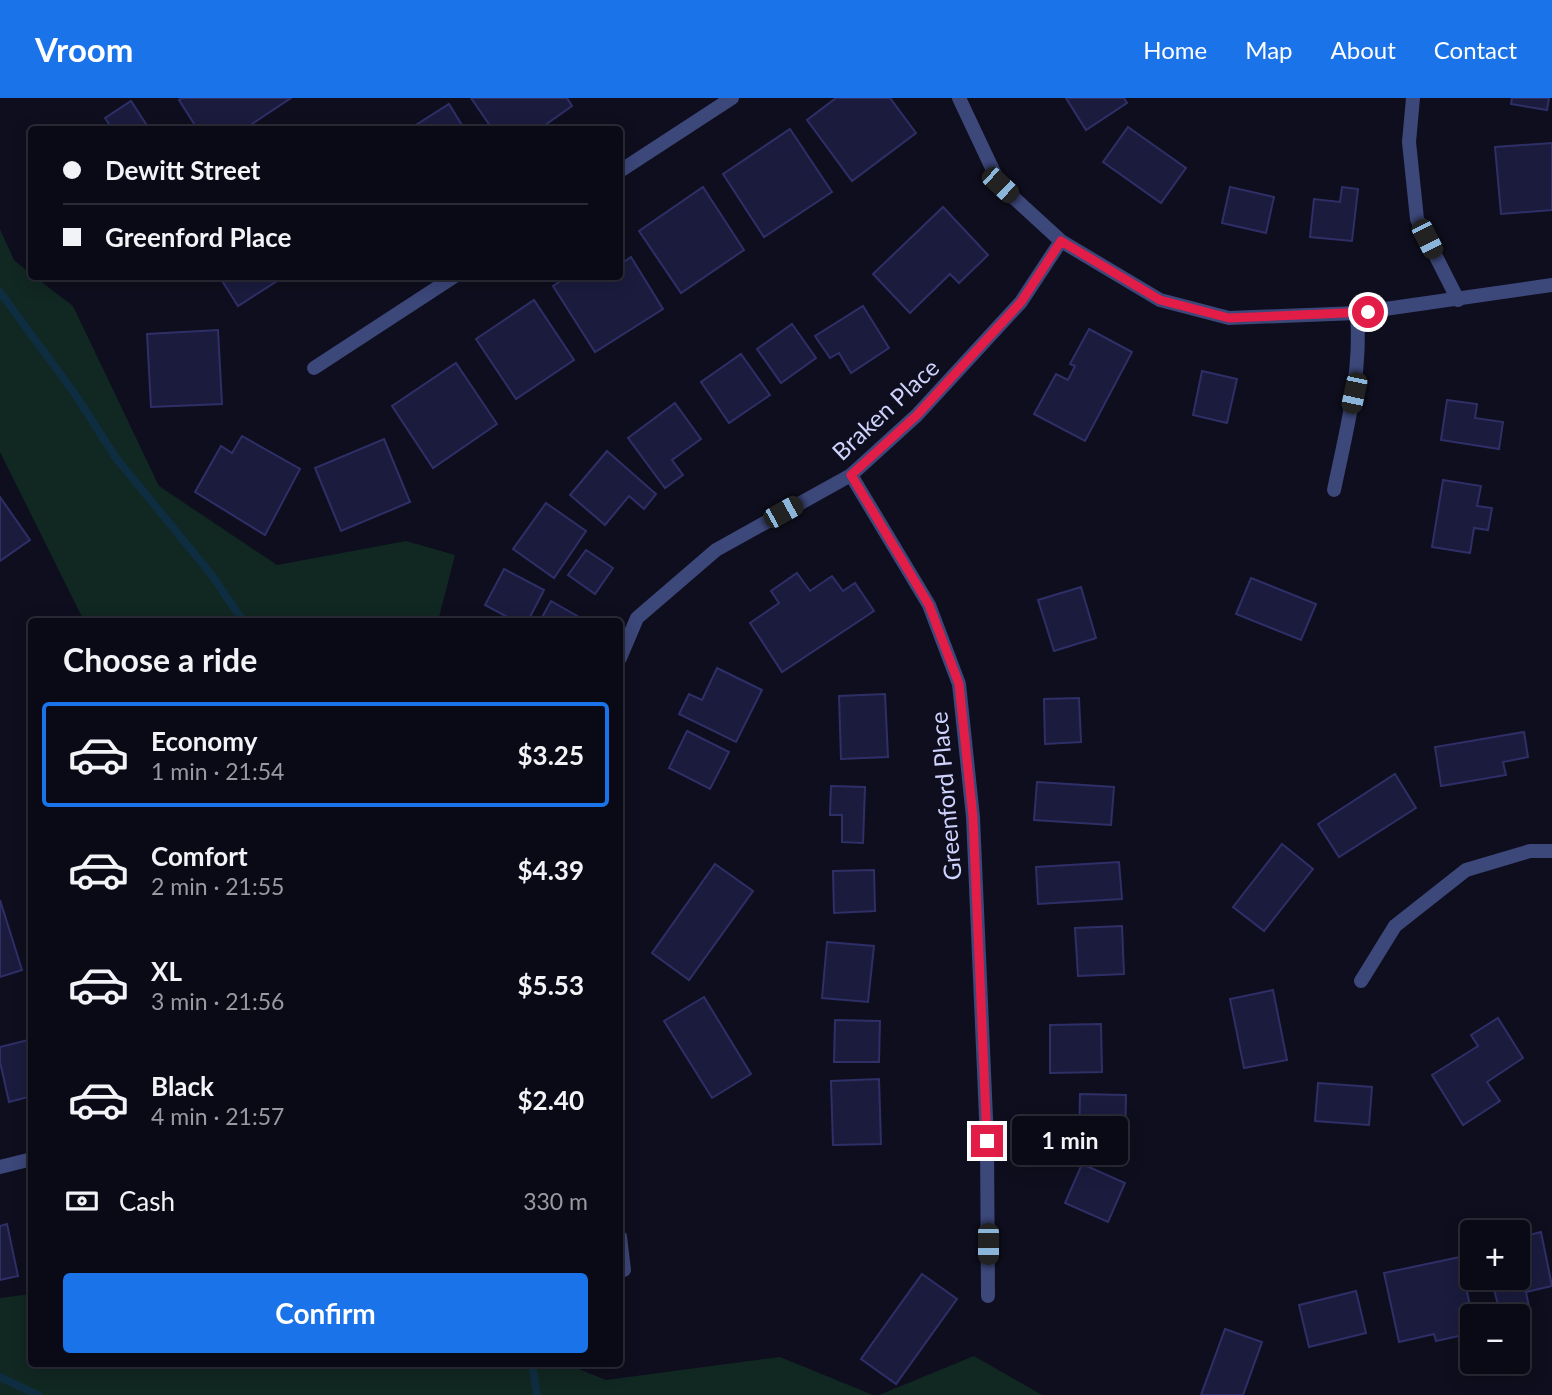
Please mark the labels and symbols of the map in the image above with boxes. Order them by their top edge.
car [978,163,1023,207]
car [1409,216,1446,262]
route start [1352,296,1384,328]
street label: Braken Place [826,352,944,466]
car [1340,370,1369,416]
car [760,493,807,531]
street label: Greenford Place [923,710,967,882]
callout: 1 min [1012,1116,1127,1166]
route end [971,1125,1003,1157]
car [978,1223,999,1265]

